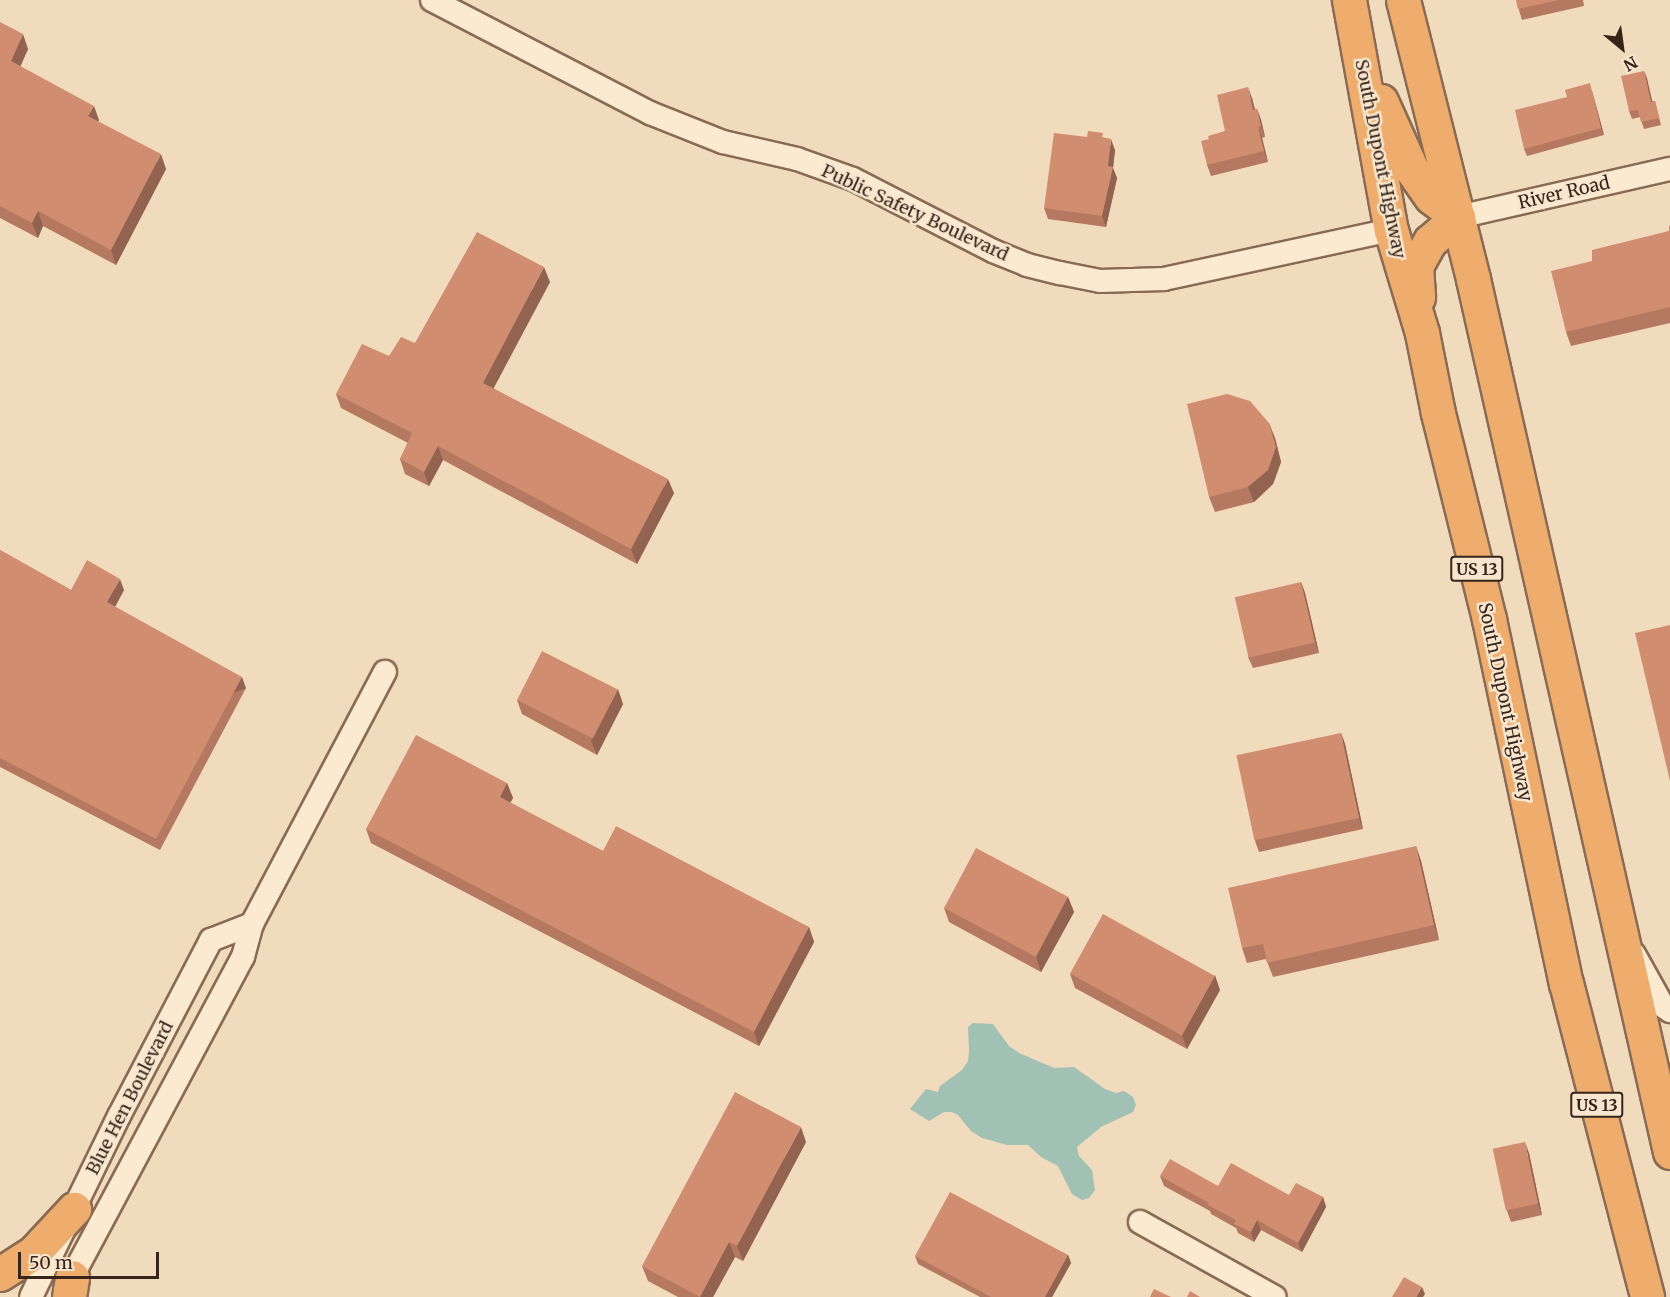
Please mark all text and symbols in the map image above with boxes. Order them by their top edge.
north arrow [1592,18,1652,78]
text: N [1620,52,1641,76]
street label: South Dupont Highway [1350,58,1410,260]
street label: Public Safety Boulevard [818,160,1012,266]
street label: River Road [1516,172,1612,214]
road number: US 13 [1450,556,1504,582]
street label: South Dupont Highway [1473,601,1537,803]
street label: Blue Hen Boulevard [82,1018,178,1178]
road number: US 13 [1570,1092,1624,1118]
scale bar [21,1240,162,1278]
text: 50 m [29,1251,73,1274]

